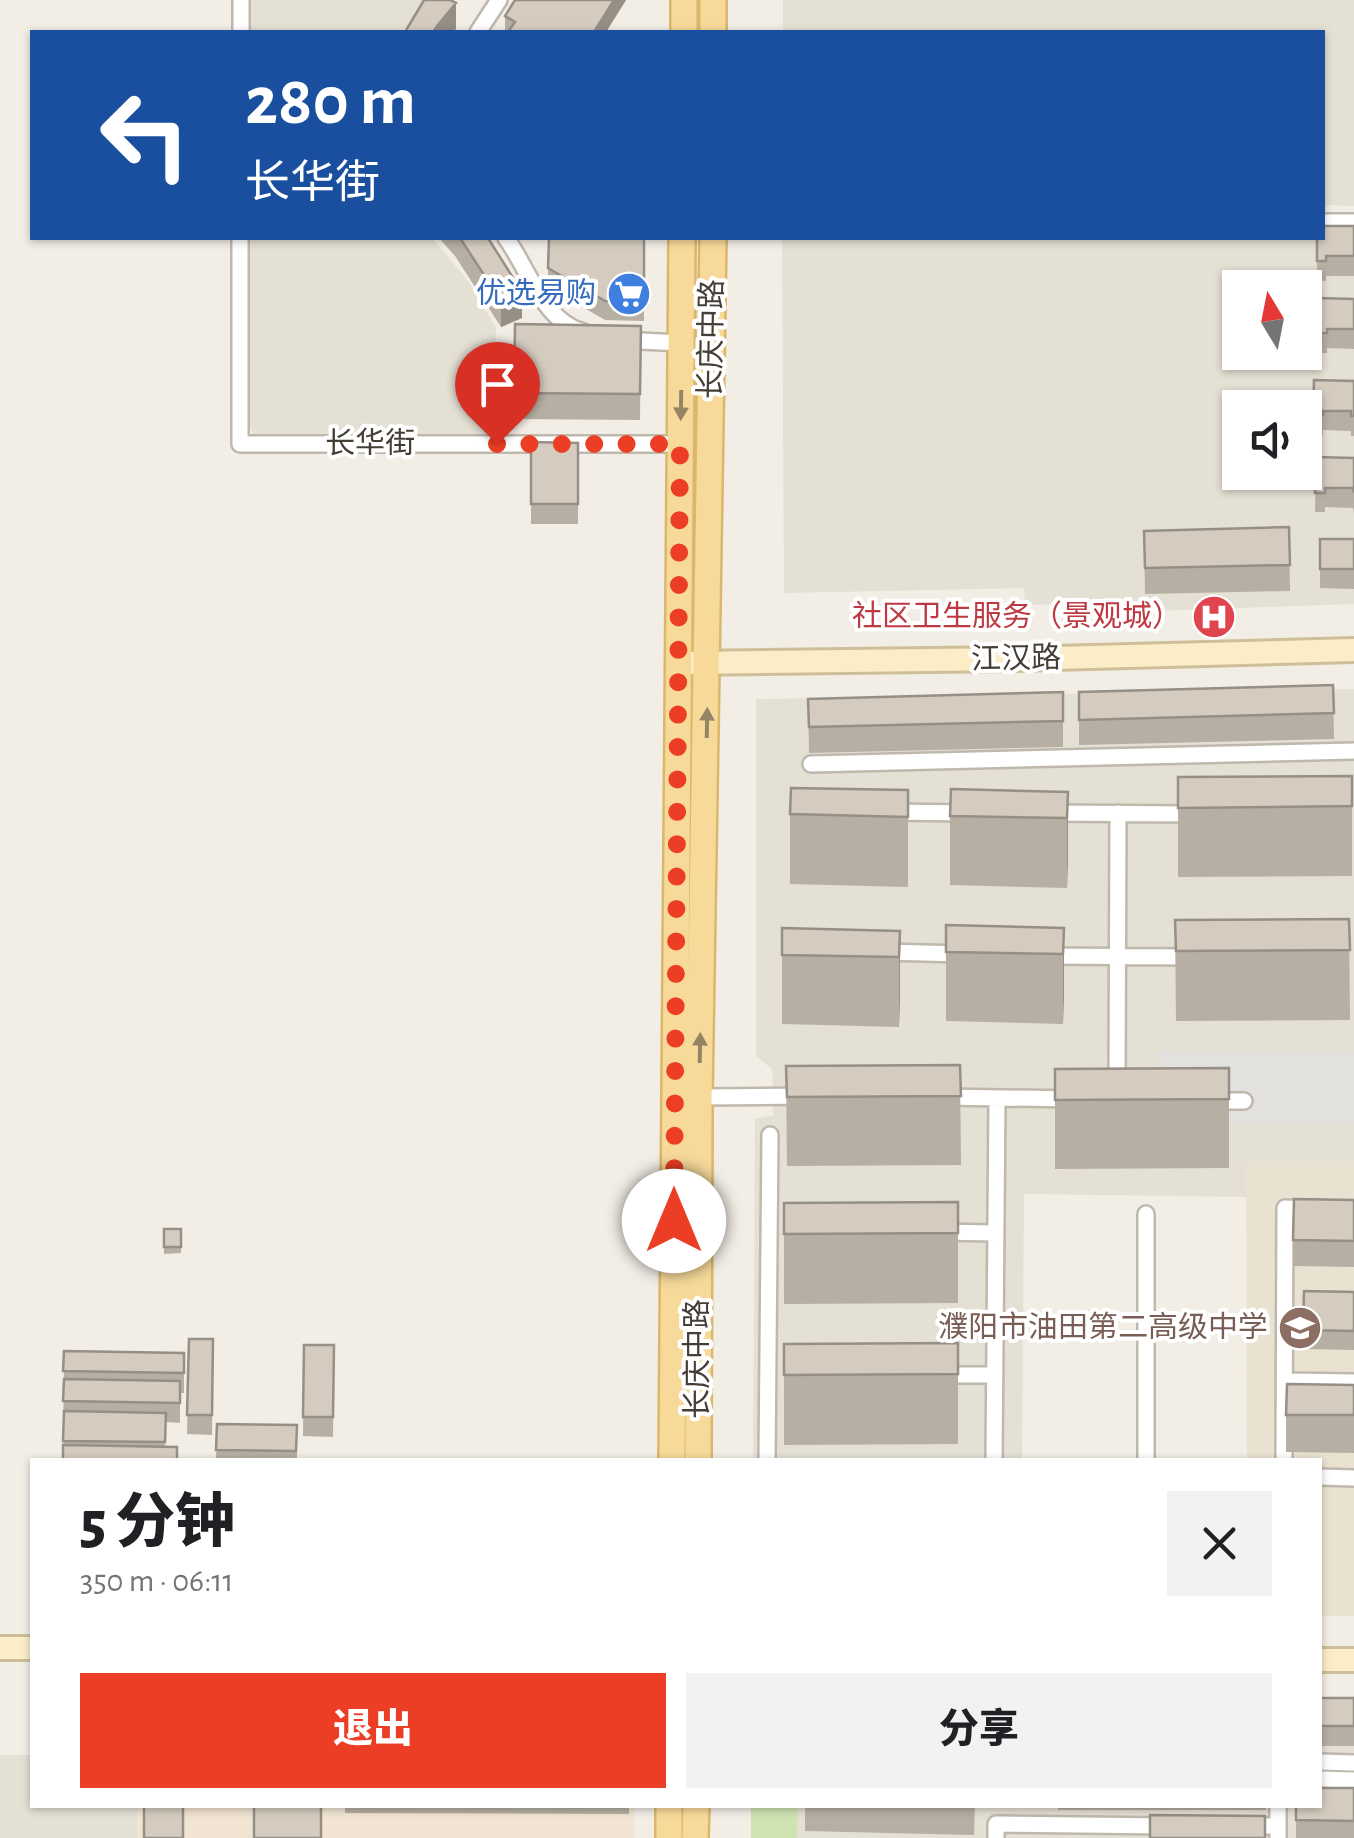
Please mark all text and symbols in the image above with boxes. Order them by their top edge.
text: 280 m [245,67,416,137]
icon: left [80,70,210,200]
text: 长华街 [245,161,380,206]
north arrow [1222,270,1322,370]
map controls [1222,270,1322,490]
supermarket icon: 优选易购 [606,271,652,317]
place label: 优选易购 [476,277,596,309]
street label: 长庆中路 [694,279,728,399]
pin [455,342,540,445]
icon: arrive [470,357,525,412]
one-way arrow [672,389,688,421]
button: sound [1222,390,1322,490]
street label: 长华街 [325,427,415,459]
hospital icon: 社区卫生服务（景观城） [1191,594,1237,640]
place label: 社区卫生服务（景观城） [852,600,1182,632]
street label: 江汉路 [971,641,1061,675]
one-way arrow [700,706,716,738]
one-way arrow [693,1031,709,1063]
position arrow [622,1169,726,1273]
street label: 长庆中路 [681,1299,713,1419]
school or university icon: 濮阳市油田第二高级中学 [1277,1305,1323,1351]
place label: 濮阳市油田第二高级中学 [938,1311,1268,1343]
button: close [1167,1491,1272,1596]
text: 5 分钟 [80,1494,235,1554]
text: 350 m · 06:11 [80,1565,234,1597]
button: 退出 [80,1673,666,1788]
button: 分享 [686,1673,1272,1788]

